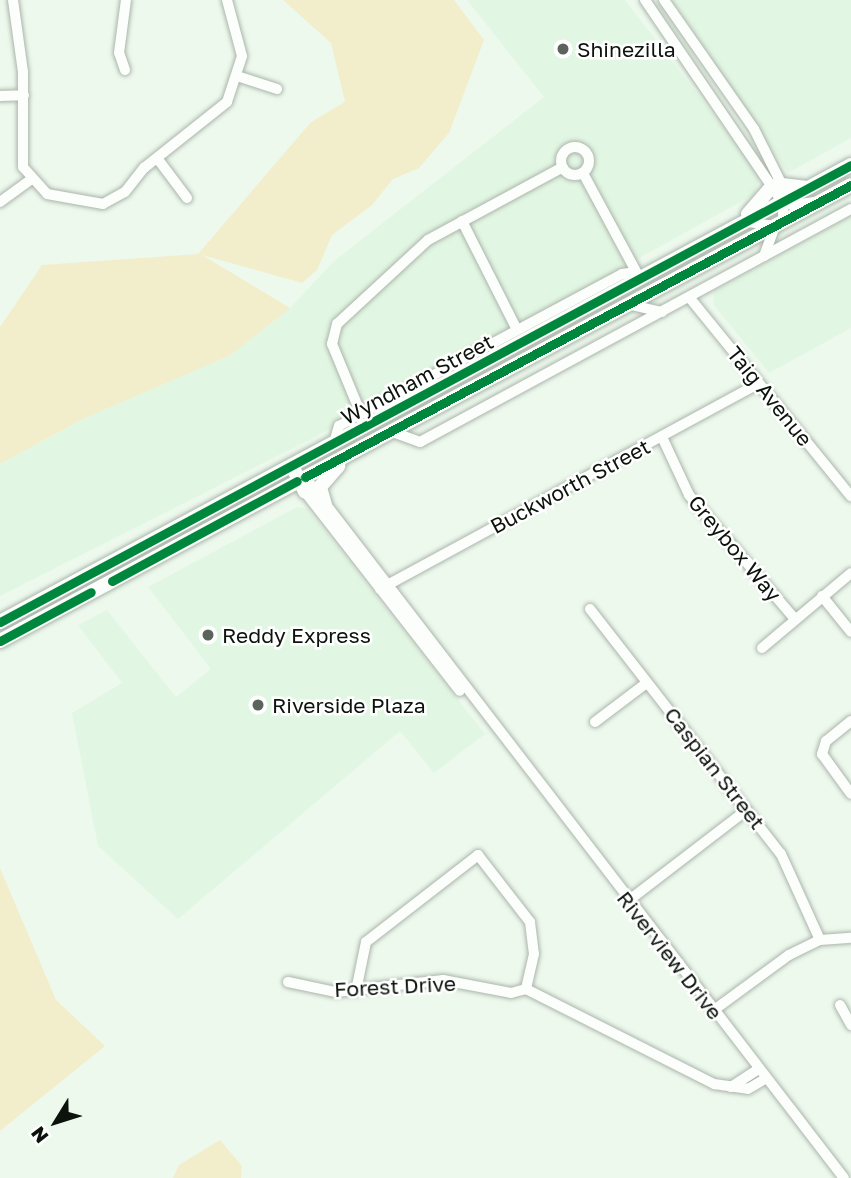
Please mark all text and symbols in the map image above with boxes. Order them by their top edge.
place label: Shinezilla [577,36,676,62]
marker: Shinezilla [555,41,571,57]
street label: Wyndham Street [337,328,497,430]
street label: Taig Avenue [722,341,818,451]
street label: Buckworth Street [486,433,654,539]
street label: Greybox Way [683,490,787,606]
place label: Reddy Express [222,622,371,648]
marker: Reddy Express [200,627,216,643]
place label: Riverside Plaza [272,692,426,718]
marker: Riverside Plaza [250,697,266,713]
street label: Caspian Street [660,702,770,834]
street label: Riverview Drive [612,886,728,1024]
street label: Forest Drive [333,970,457,1002]
north arrow [21,1087,91,1157]
text: N [26,1122,53,1148]

